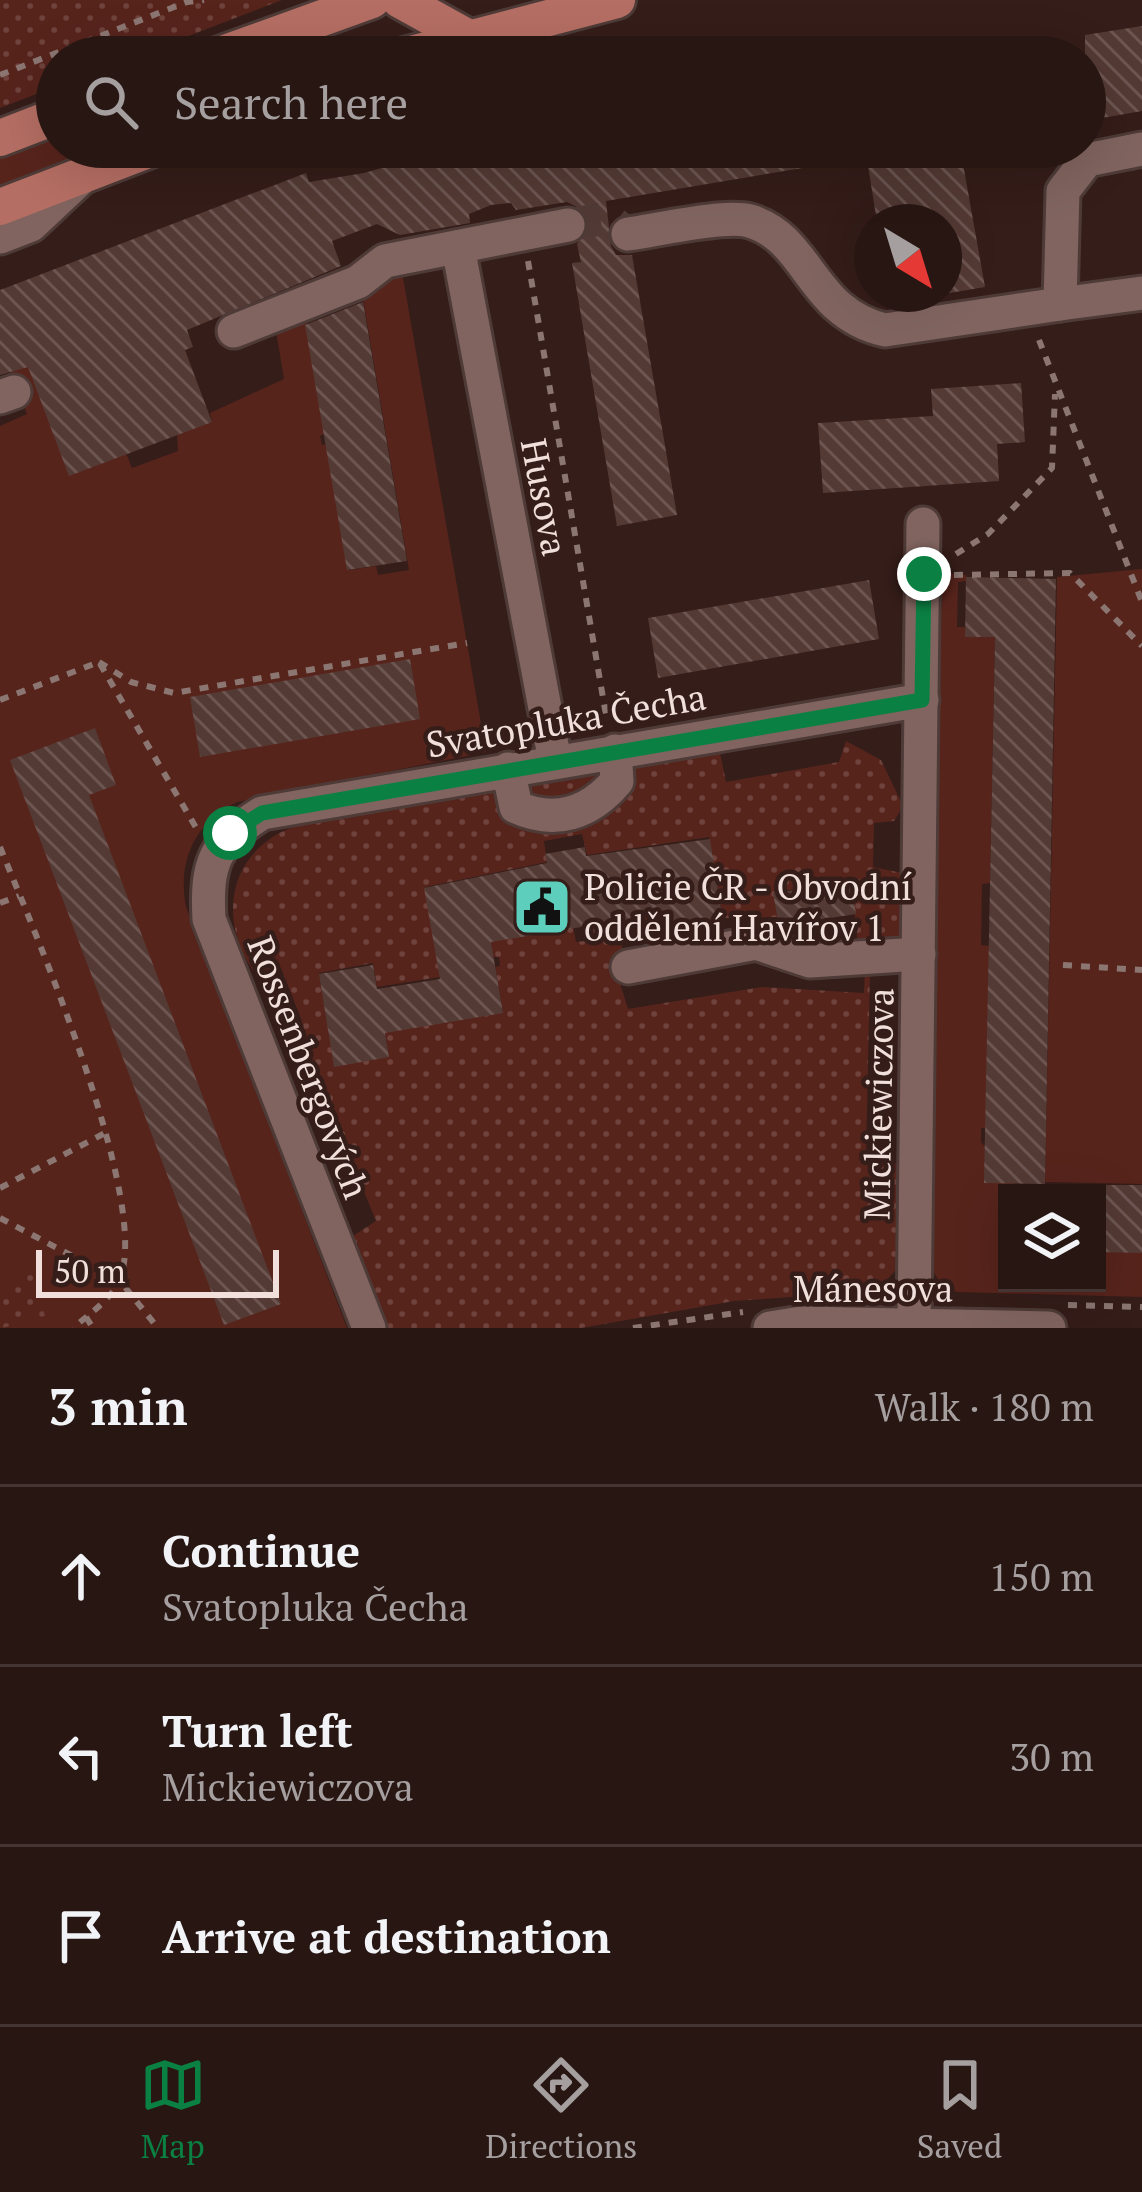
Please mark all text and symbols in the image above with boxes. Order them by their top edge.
search box [36,36,1106,168]
icon: search [78,69,144,135]
text: Search here [174,72,408,132]
north arrow [854,204,962,312]
street label: Husova [511,435,579,559]
route end [897,547,951,601]
street label: Svatopluka Čecha [423,672,709,768]
route start [203,806,257,860]
place label: Policie ČR - Obvodní oddělení Havířov 1 [584,863,912,951]
public building icon: Policie ČR - Obvodní oddělení Havířov 1 [511,876,573,938]
street label: Rossenbergových [237,929,381,1205]
street label: Mickiewiczova [852,987,904,1221]
map controls [998,1184,1106,1292]
button: layers [998,1184,1106,1292]
scale bar [36,1244,279,1297]
text: 50 m [54,1249,126,1292]
street label: Mánesova [793,1265,953,1312]
text: 3 min [48,1372,188,1440]
text: Walk · 180 m [875,1380,1094,1432]
text: Continue [162,1520,360,1580]
icon: ahead [48,1543,114,1609]
text: 150 m [989,1550,1094,1602]
text: Svatopluka Čecha [162,1580,468,1632]
text: Turn left [162,1700,353,1760]
icon: left [48,1723,114,1789]
text: 30 m [1009,1730,1094,1782]
text: Mickiewiczova [162,1760,414,1812]
icon: arrive [48,1903,114,1969]
text: Arrive at destination [162,1906,611,1966]
tab: Map [140,2052,206,2167]
tab: Directions [485,2052,637,2167]
tab: Saved [917,2052,1002,2167]

